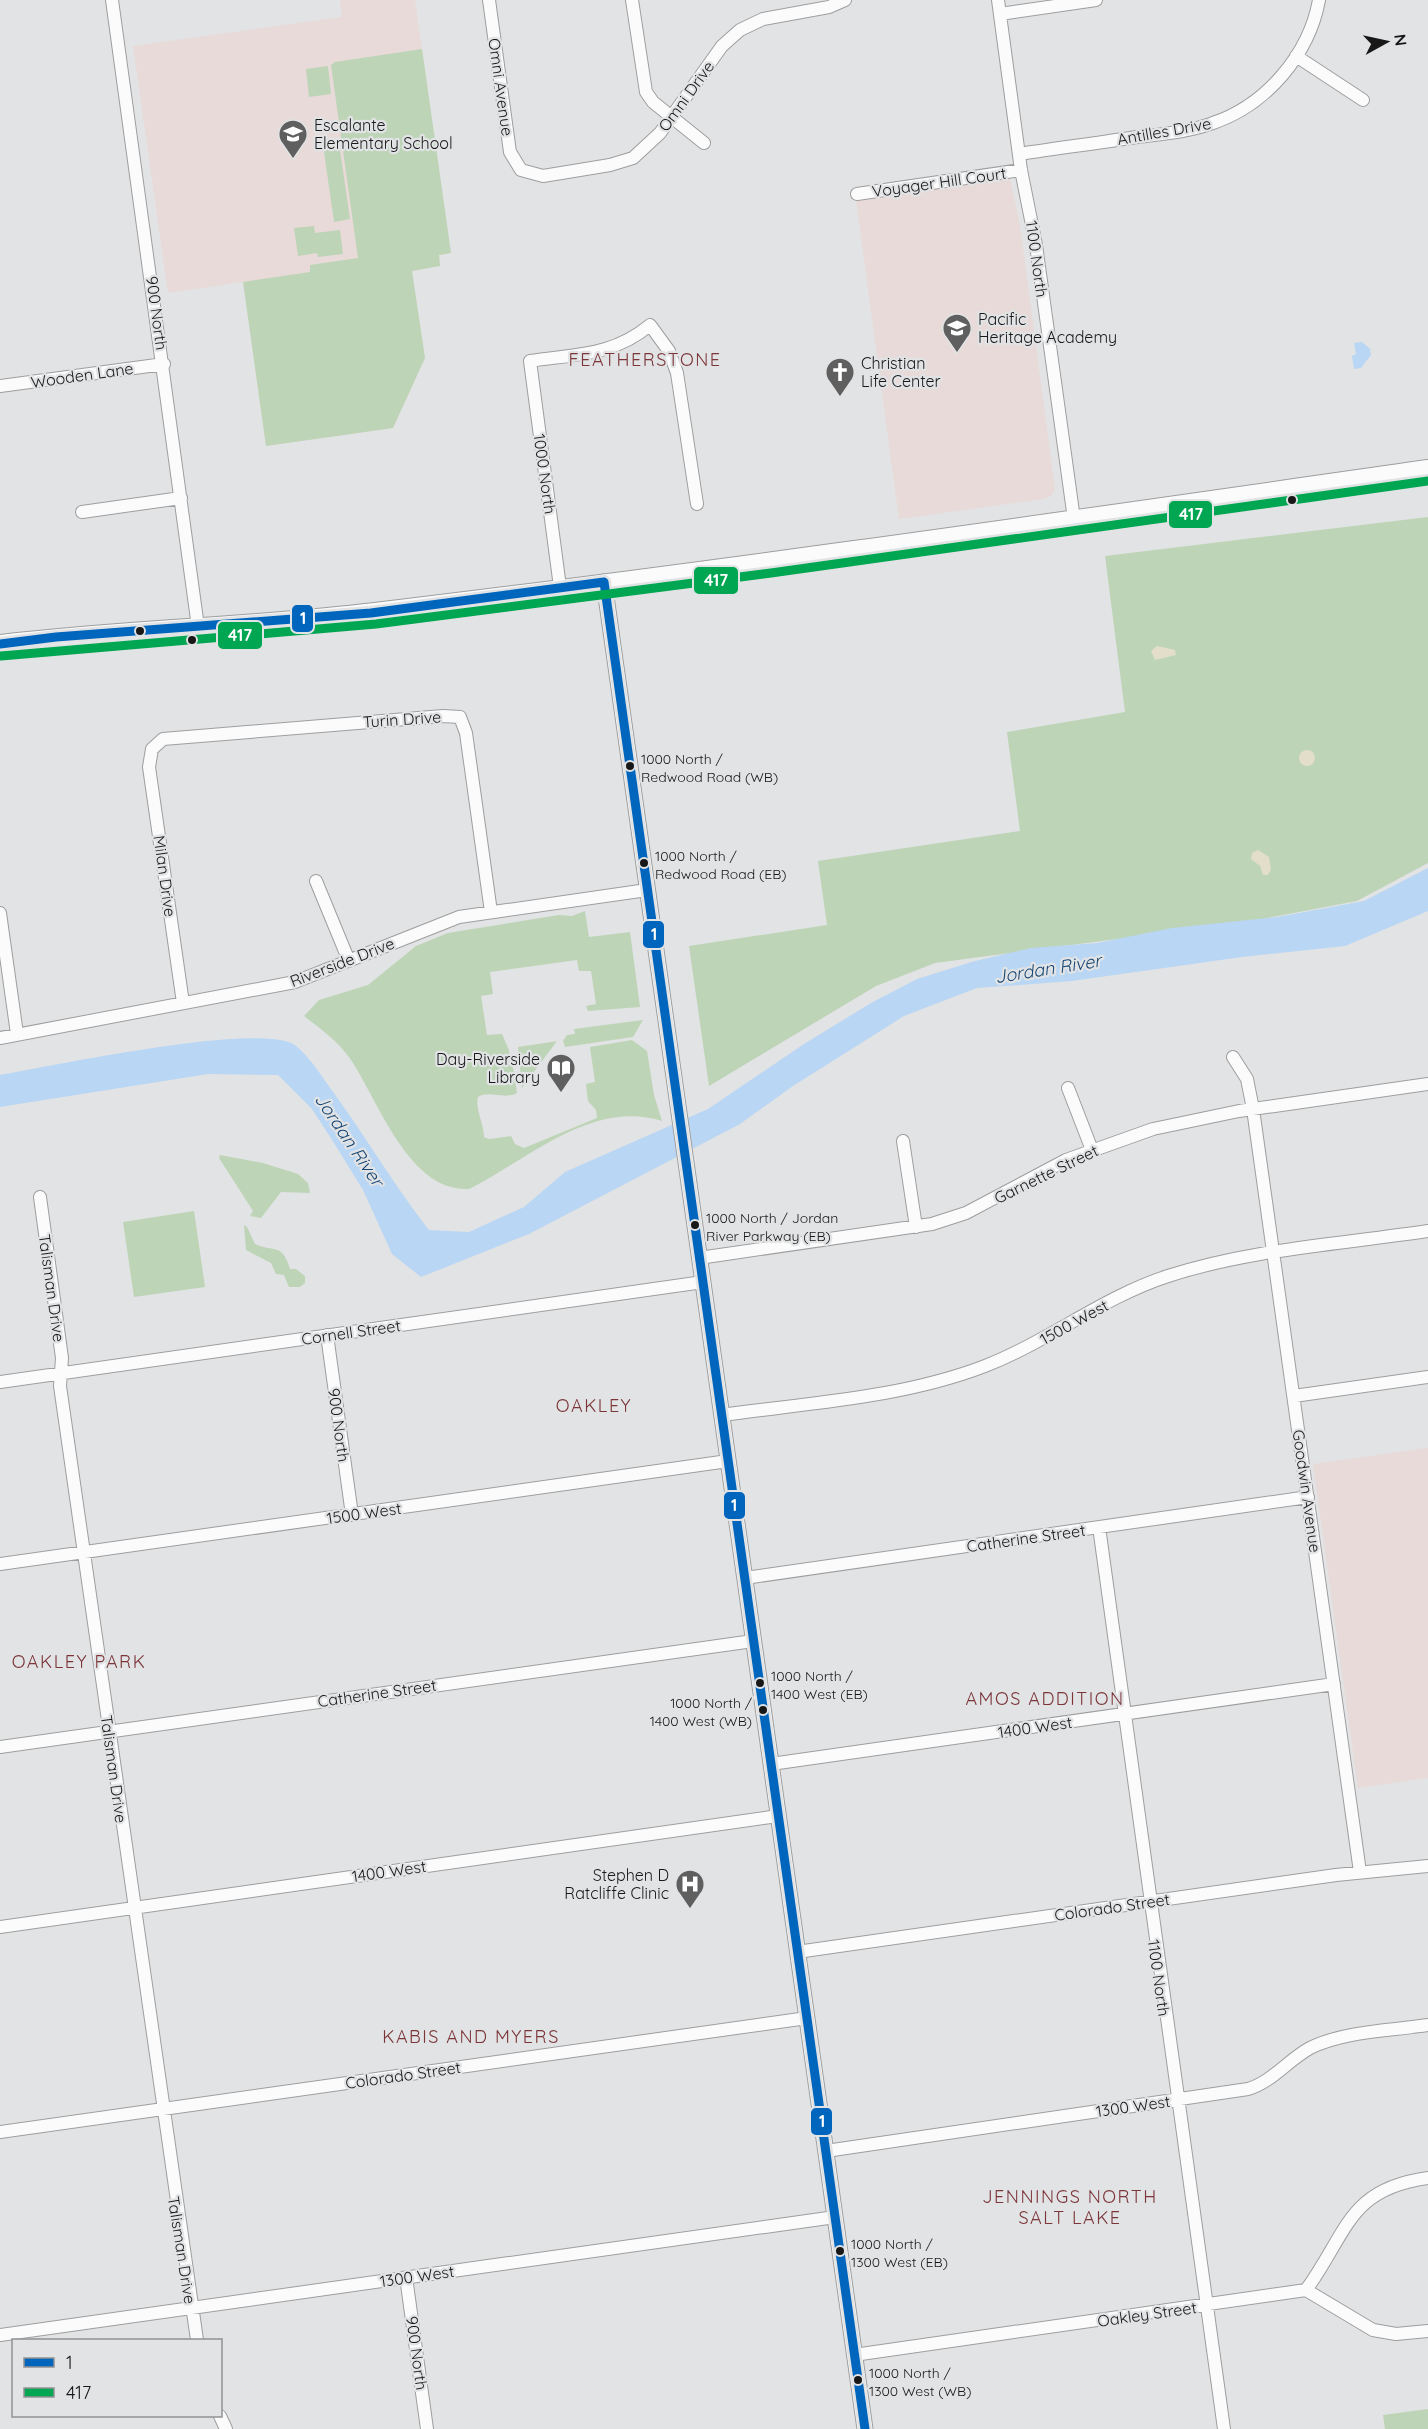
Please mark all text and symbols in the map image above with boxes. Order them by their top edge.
north arrow [1356,12,1416,72]
text: N [1390,33,1412,47]
street label: Omni Avenue [484,37,518,137]
street label: Omni Drive [654,57,718,135]
street label: Antilles Drive [1115,113,1213,149]
place label: Escalante Elementary School [314,115,453,153]
school or university icon: Escalante Elementary School [277,118,309,160]
street label: Voyager Hill Court [871,163,1007,201]
street label: 1100 North [1022,219,1052,299]
street label: 900 North [142,275,172,351]
place label: Pacific Heritage Academy [978,309,1117,347]
school or university icon: Pacific Heritage Academy [941,312,973,354]
district label: FEATHERSTONE [568,348,722,371]
place label: Christian Life Center [861,353,941,391]
church icon: Christian Life Center [824,356,856,398]
street label: Wooden Lane [29,358,135,392]
street label: 1000 North [529,433,561,515]
unlabelled marker [1286,494,1298,506]
line badge: 417 [1168,500,1213,529]
text: 417 [1179,504,1203,524]
line badge: 417 [693,566,739,595]
text: 417 [704,570,728,590]
line badge: 1 [291,604,314,633]
text: 1 [300,608,306,628]
line badge: 417 [217,621,263,650]
unlabelled marker [134,625,146,637]
text: 417 [228,625,252,645]
unlabelled marker [186,634,198,646]
street label: Turin Drive [362,706,442,732]
place label: 1000 North / Redwood Road (WB) [641,750,778,786]
marker: 1000 North / Redwood Road (WB) [624,760,636,772]
street label: Milan Drive [149,834,181,918]
place label: 1000 North / Redwood Road (EB) [655,847,787,883]
marker: 1000 North / Redwood Road (EB) [638,857,650,869]
line badge: 1 [642,920,665,949]
text: 1 [651,924,657,944]
street label: Riverside Drive [287,933,397,991]
water label: Jordan River [993,948,1105,988]
place label: Day-Riverside Library [436,1049,540,1087]
library icon: Day-Riverside Library [545,1052,577,1094]
water label: Jordan River [310,1089,390,1192]
street label: Garnette Street [991,1140,1101,1208]
place label: 1000 North / Jordan River Parkway (EB) [706,1209,838,1245]
marker: 1000 North / Jordan River Parkway (EB) [689,1219,701,1231]
street label: Talisman Drive [35,1233,69,1343]
street label: 1500 West [1036,1295,1112,1349]
street label: Cornell Street [300,1315,402,1349]
street label: 900 North [324,1387,354,1463]
district label: OAKLEY [556,1394,632,1417]
street label: Goodwin Avenue [1288,1428,1326,1554]
line badge: 1 [723,1491,746,1520]
text: 1 [731,1495,737,1515]
street label: 1500 West [325,1498,403,1528]
street label: Catherine Street [965,1520,1087,1556]
district label: OAKLEY PARK [12,1650,146,1673]
place label: 1000 North / 1400 West (EB) [771,1667,868,1703]
street label: Catherine Street [316,1675,438,1711]
marker: 1000 North / 1400 West (EB) [754,1677,766,1689]
district label: AMOS ADDITION [965,1687,1125,1710]
place label: 1000 North / 1400 West (WB) [650,1694,753,1730]
marker: 1000 North / 1400 West (WB) [757,1704,769,1716]
street label: 1400 West [997,1712,1073,1742]
street label: Talisman Drive [97,1714,131,1824]
street label: 1400 West [351,1856,427,1886]
place label: Stephen D Ratcliffe Clinic [564,1865,669,1903]
hospital icon: Stephen D Ratcliffe Clinic [674,1868,706,1910]
street label: Colorado Street [1053,1889,1171,1925]
street label: 1100 North [1144,1938,1174,2018]
district label: KABIS AND MYERS [382,2025,560,2048]
street label: Colorado Street [344,2057,462,2093]
street label: 1300 West [1095,2091,1171,2121]
line badge: 1 [810,2107,833,2136]
text: 1 [819,2111,825,2131]
district label: JENNINGS NORTH SALT LAKE [982,2185,1158,2229]
street label: Talisman Drive [164,2195,200,2305]
place label: 1000 North / 1300 West (EB) [851,2235,948,2271]
marker: 1000 North / 1300 West (EB) [834,2245,846,2257]
street label: 1300 West [379,2261,455,2291]
street label: Oakley Street [1096,2297,1198,2331]
street label: 900 North [402,2315,432,2391]
legend [12,2339,222,2417]
text: 1 [66,2351,73,2374]
place label: 1000 North / 1300 West (WB) [869,2364,971,2400]
marker: 1000 North / 1300 West (WB) [852,2374,864,2386]
text: 417 [66,2381,91,2404]

